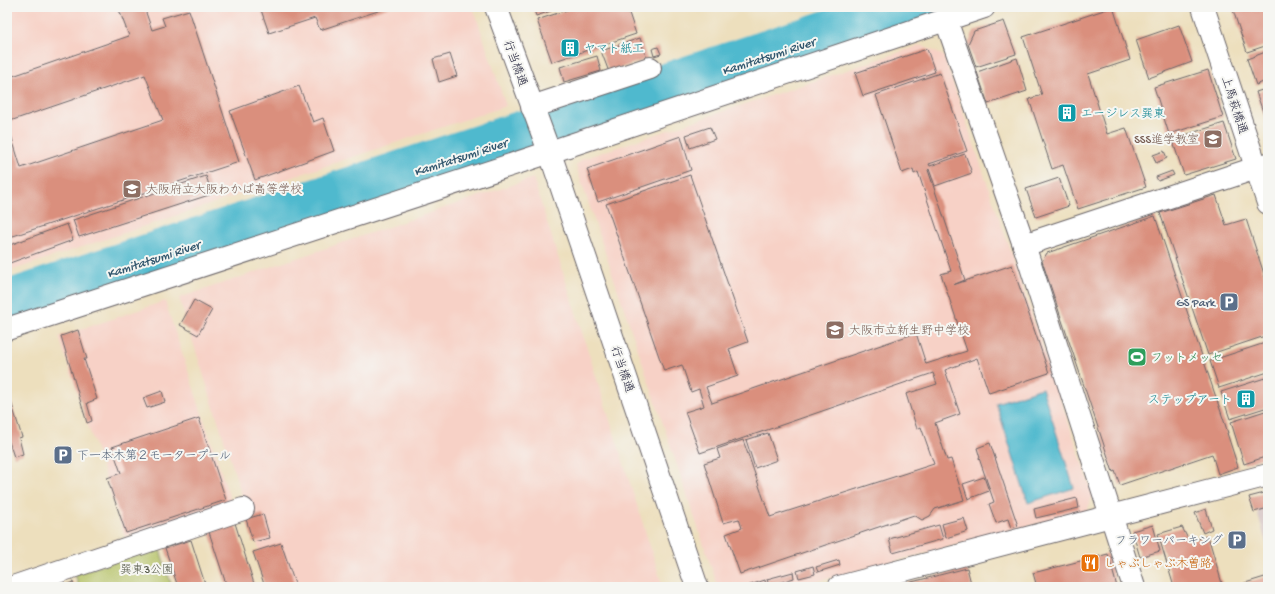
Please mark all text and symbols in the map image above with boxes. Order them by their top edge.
water label: Kamitatsumi River [720,35,819,79]
building icon: ヤマト紙工 [559,37,581,59]
street label: 行当橋通 [499,38,530,89]
place label: ヤマト紙工 [584,42,644,57]
street label: 上馬萩橋通 [1217,75,1250,136]
building icon: エージレス巽東 [1056,102,1078,124]
place label: エージレス巽東 [1081,107,1165,122]
school or university icon: SSS進学教室 [1202,128,1224,150]
place label: SSS進学教室 [1134,133,1199,148]
water label: Kamitatsumi River [412,136,511,180]
school or university icon: 大阪府立大阪わかば高等学校 [121,178,143,200]
place label: 大阪府立大阪わかば高等学校 [146,183,302,198]
water label: Kamitatsumi River [105,238,204,282]
parking icon: GS Park [1218,291,1240,313]
place label: GS Park [1176,297,1217,311]
school or university icon: 大阪市立新生野中学校 [824,319,846,341]
place label: 大阪市立新生野中学校 [849,324,969,339]
street label: 行当橋通 [607,344,636,395]
sports icon: フットメッセ [1126,346,1148,368]
place label: フットメッセ [1151,352,1223,366]
building icon: ステップアート [1235,388,1257,410]
place label: ステップアート [1148,393,1232,408]
parking icon: 下一本木第２モータープール [52,444,74,466]
place label: 下一本木第２モータープール [77,449,231,464]
parking icon: フラワーパーキング [1226,529,1248,551]
place label: フラワーパーキング [1115,534,1223,549]
restaurant icon: しゃぶしゃぶ木曽路 [1079,552,1101,574]
place label: しゃぶしゃぶ木曽路 [1104,557,1212,572]
park label: 巽東3公園 [120,563,174,578]

